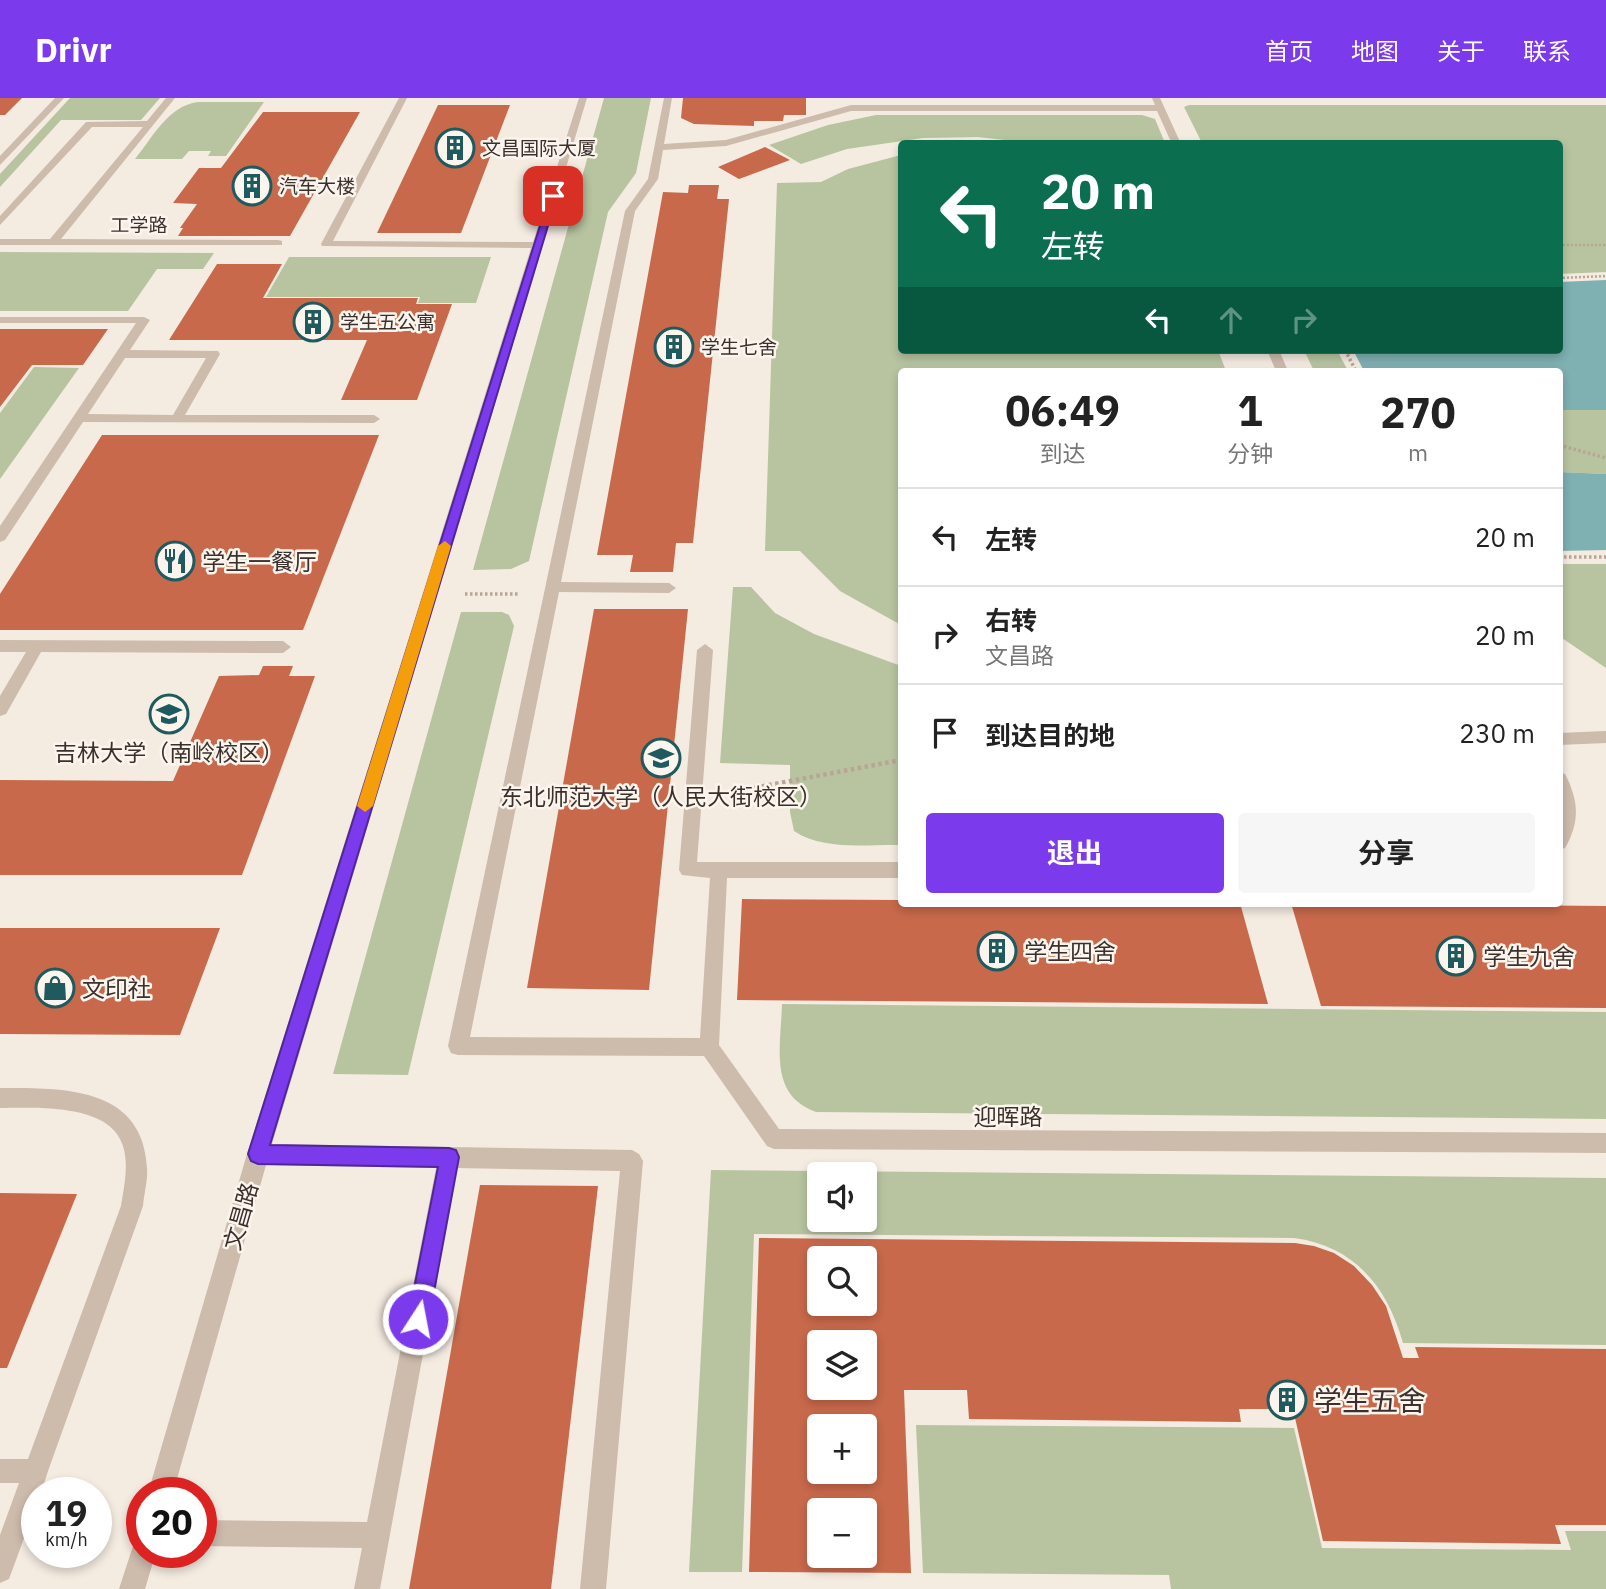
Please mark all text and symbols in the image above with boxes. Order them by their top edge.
text: Drivr [35,28,112,71]
text: 首页 [1265,35,1313,67]
text: 地图 [1351,35,1399,67]
text: 关于 [1437,35,1485,67]
text: 联系 [1523,35,1571,67]
building icon: 文昌国际大厦 [434,127,476,169]
place label: 文昌国际大厦 [482,136,596,160]
text: 20 m [1041,159,1155,222]
building icon: 汽车大楼 [231,165,273,207]
pin [523,166,583,226]
icon: left [926,168,1017,259]
place label: 汽车大楼 [279,174,355,198]
icon: arrive [534,177,572,215]
street label: 工学路 [110,213,168,237]
text: 左转 [1041,225,1105,267]
building icon: 学生五公寓 [292,301,334,343]
icon: left [1139,301,1177,339]
icon: ahead [1212,301,1250,339]
icon: right [1285,301,1323,339]
place label: 学生五公寓 [340,310,435,334]
building icon: 学生七舍 [653,326,695,368]
place label: 学生七舍 [701,335,777,359]
text: 06:49 [1005,383,1120,438]
text: 1 [1237,383,1263,438]
text: 270 [1380,385,1456,440]
text: m [1408,437,1428,467]
text: 到达 [1040,438,1086,468]
text: 分钟 [1227,438,1273,468]
icon: left [926,518,964,556]
text: 20 m [1475,520,1535,554]
text: 左转 [985,522,1037,556]
restaurant icon: 学生一餐厅 [154,540,196,582]
place label: 学生一餐厅 [202,546,317,576]
text: 右转 [985,603,1037,637]
icon: right [926,616,964,654]
text: 20 m [1475,618,1535,652]
text: 文昌路 [985,640,1054,670]
school or university icon: 吉林大学（南岭校区） [148,693,190,735]
icon: arrive [926,714,964,752]
text: 230 m [1459,716,1535,750]
text: 到达目的地 [985,718,1115,752]
place label: 吉林大学（南岭校区） [54,737,284,767]
school or university icon: 东北师范大学（人民大街校区） [640,737,682,779]
place label: 东北师范大学（人民大街校区） [500,781,822,811]
button: 退出 [926,813,1224,893]
button: 分享 [1238,813,1535,893]
building icon: 学生四舍 [976,930,1018,972]
building icon: 学生九舍 [1435,935,1477,977]
place label: 学生四舍 [1024,936,1116,966]
place label: 学生九舍 [1483,941,1575,971]
shop icon: 文印社 [34,967,76,1009]
place label: 文印社 [82,973,151,1003]
street label: 迎晖路 [974,1101,1043,1131]
map controls [807,1162,877,1568]
button: sound [807,1162,877,1232]
street label: 文昌路 [216,1179,264,1253]
button: search [807,1246,877,1316]
position arrow [381,1282,455,1356]
button: layers [807,1330,877,1400]
building icon: 学生五舍 [1266,1379,1308,1421]
place label: 学生五舍 [1314,1382,1426,1419]
button: + [807,1414,877,1484]
speed limit sign: 20 [126,1477,217,1568]
text: 19 [45,1490,88,1536]
button: − [807,1498,877,1568]
text: km/h [45,1528,88,1551]

